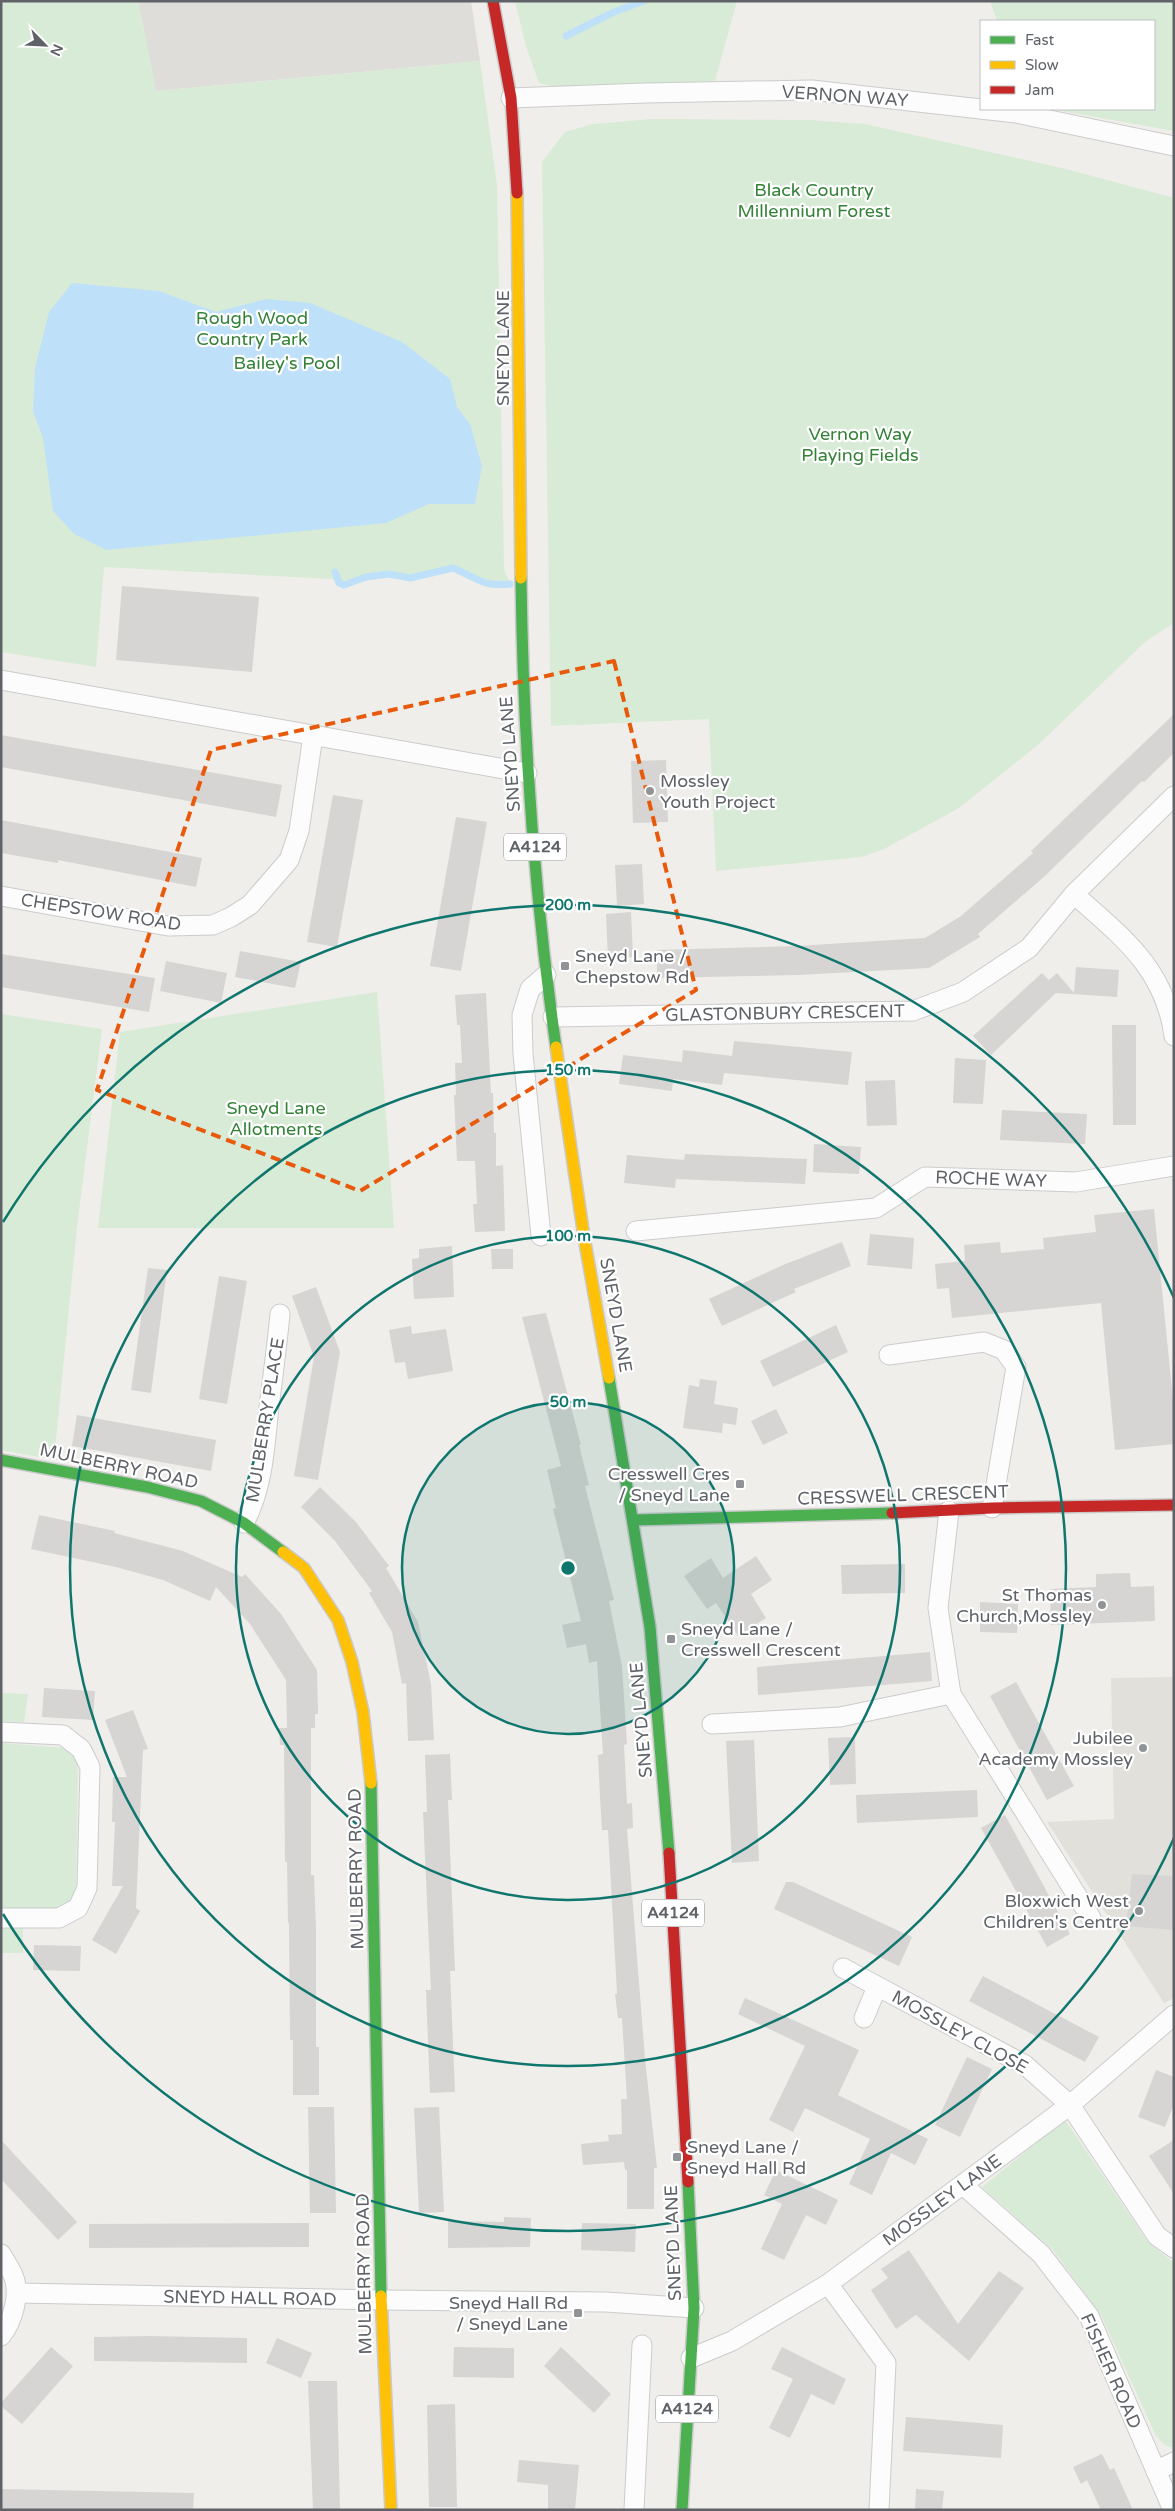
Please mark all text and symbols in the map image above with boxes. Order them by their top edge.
north arrow [20,20,70,70]
legend [980,20,1155,110]
text: Fast [1025,31,1055,49]
text: N [46,41,66,59]
text: Slow [1025,56,1059,74]
street label: VERNON WAY [781,81,910,111]
text: Jam [1025,81,1054,99]
park label: Black Country Millennium Forest [738,179,891,222]
street label: SNEYD LANE [492,290,514,406]
park label: Rough Wood Country Park [196,307,308,350]
park label: Bailey's Pool [234,352,340,374]
park label: Vernon Way Playing Fields [801,423,919,466]
street label: SNEYD LANE [495,695,525,813]
place label: Mossley Youth Project [660,770,775,813]
marker: Mossley Youth Project [644,785,656,797]
road number: A4124 [504,834,566,860]
street label: CHEPSTOW ROAD [19,888,183,936]
text: 200 m [545,896,591,914]
place label: Sneyd Lane / Chepstow Rd [575,945,689,988]
marker: Sneyd Lane / Chepstow Rd [559,960,571,972]
street label: GLASTONBURY CRESCENT [665,1000,905,1026]
text: 150 m [545,1061,591,1079]
park label: Sneyd Lane Allotments [226,1097,326,1140]
street label: ROCHE WAY [935,1166,1048,1192]
text: 100 m [545,1227,591,1245]
street label: SNEYD LANE [595,1256,637,1374]
street label: MULBERRY PLACE [241,1336,289,1504]
text: 50 m [550,1393,586,1411]
street label: MULBERRY ROAD [38,1438,200,1494]
place label: Cresswell Cres / Sneyd Lane [608,1463,730,1506]
marker: Cresswell Cres / Sneyd Lane [734,1478,746,1490]
street label: CRESSWELL CRESCENT [797,1480,1009,1510]
centre of rings [559,1559,577,1577]
place label: St Thomas Church,Mossley [956,1584,1092,1627]
marker: St Thomas Church,Mossley [1096,1599,1108,1611]
place label: Sneyd Lane / Cresswell Crescent [681,1618,841,1661]
marker: Sneyd Lane / Cresswell Crescent [665,1633,677,1645]
street label: SNEYD LANE [625,1661,657,1779]
place label: Jubilee Academy Mossley [978,1727,1133,1770]
marker: Jubilee Academy Mossley [1137,1742,1149,1754]
street label: MULBERRY ROAD [344,1788,368,1950]
place label: Bloxwich West Children's Centre [983,1890,1129,1933]
road number: A4124 [642,1900,704,1926]
marker: Bloxwich West Children's Centre [1133,1905,1145,1917]
street label: MOSSLEY CLOSE [888,1985,1032,2079]
place label: Sneyd Lane / Sneyd Hall Rd [687,2136,806,2179]
street label: MOSSLEY LANE [878,2149,1006,2251]
marker: Sneyd Lane / Sneyd Hall Rd [671,2151,683,2163]
street label: SNEYD LANE [660,2185,686,2301]
street label: MULBERRY ROAD [352,2193,376,2355]
street label: SNEYD HALL ROAD [163,2285,337,2311]
place label: Sneyd Hall Rd / Sneyd Lane [449,2292,568,2335]
marker: Sneyd Hall Rd / Sneyd Lane [572,2307,584,2319]
street label: FISHER ROAD [1076,2310,1146,2432]
road number: A4124 [656,2396,718,2422]

